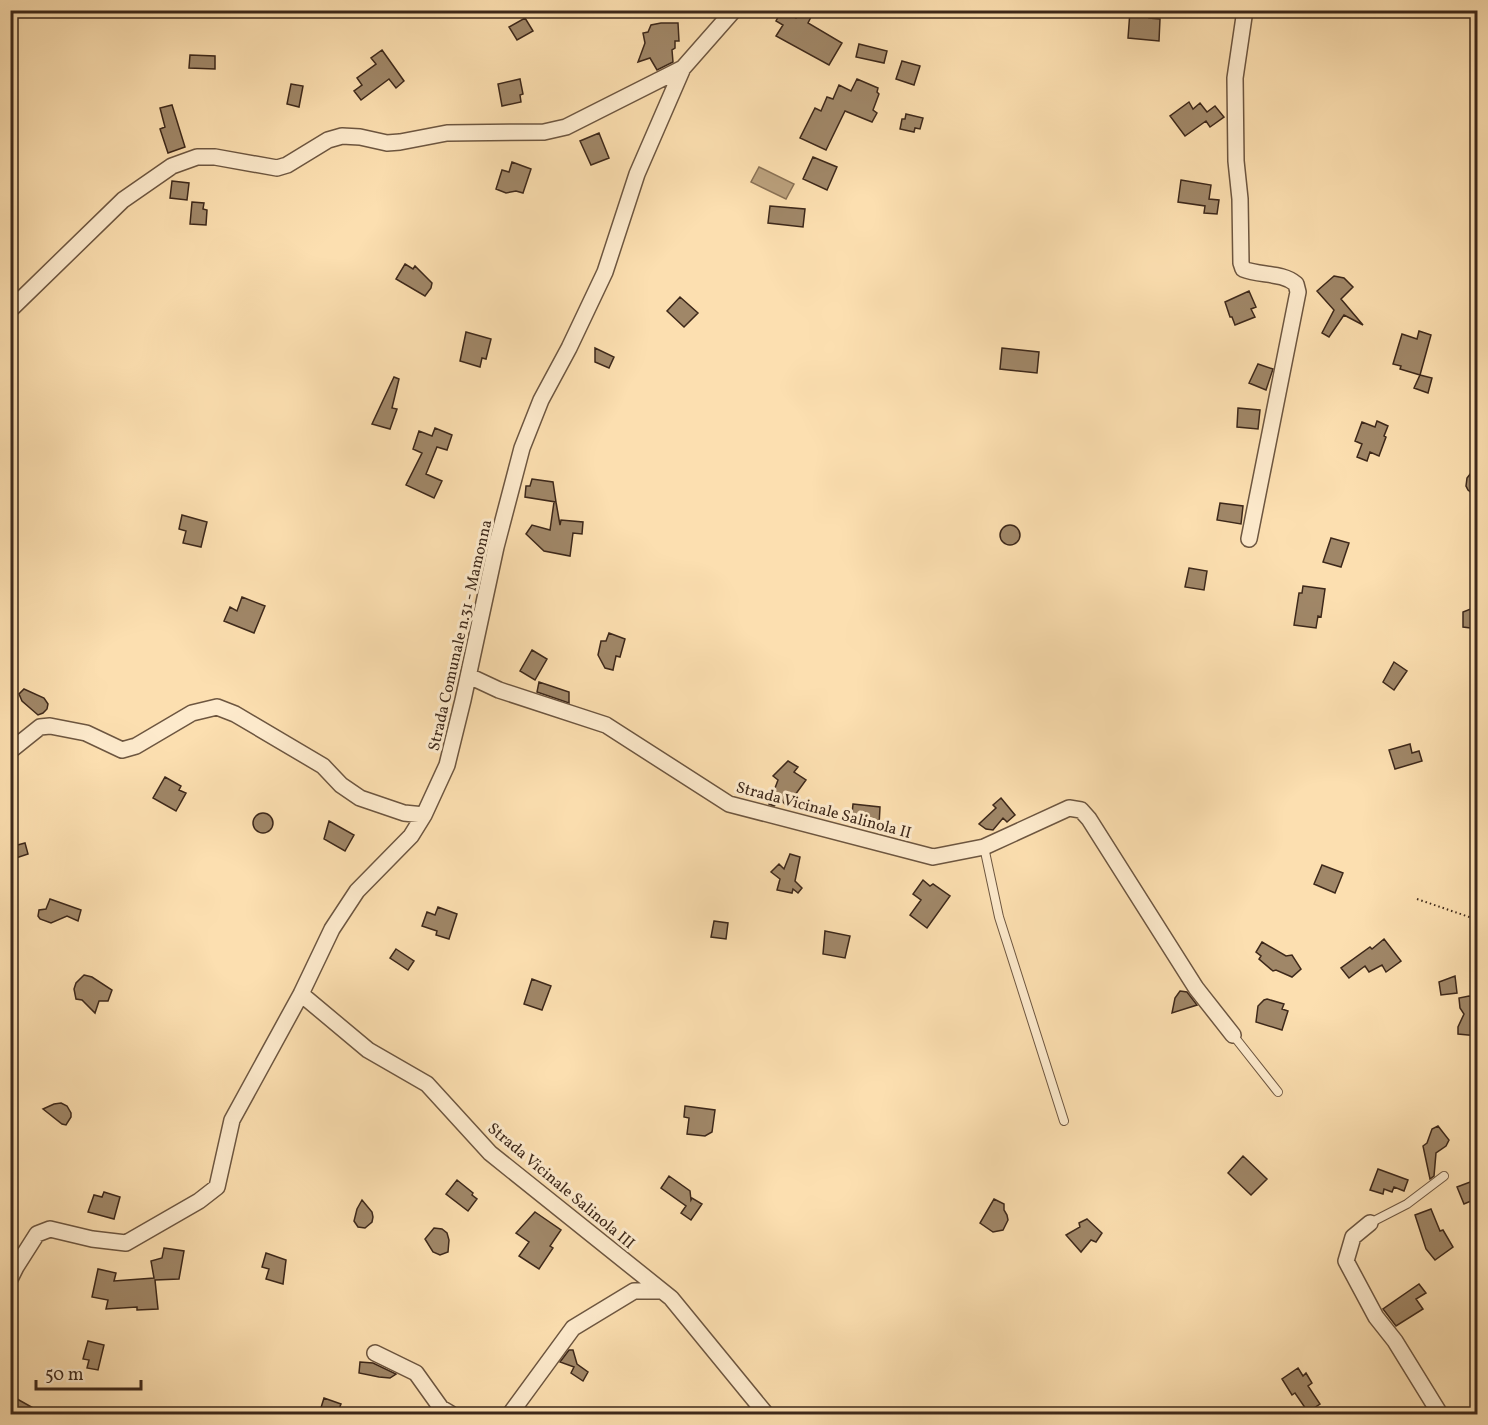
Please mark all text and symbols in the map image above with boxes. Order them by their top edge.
street label: Strada Comunale n.31 - Mamonna [424,518,498,753]
street label: Strada Vicinale Salinola II [733,777,913,845]
street label: Strada Vicinale Salinola III [482,1118,639,1255]
scale bar [36,1353,141,1391]
text: 50 m [45,1363,84,1388]

